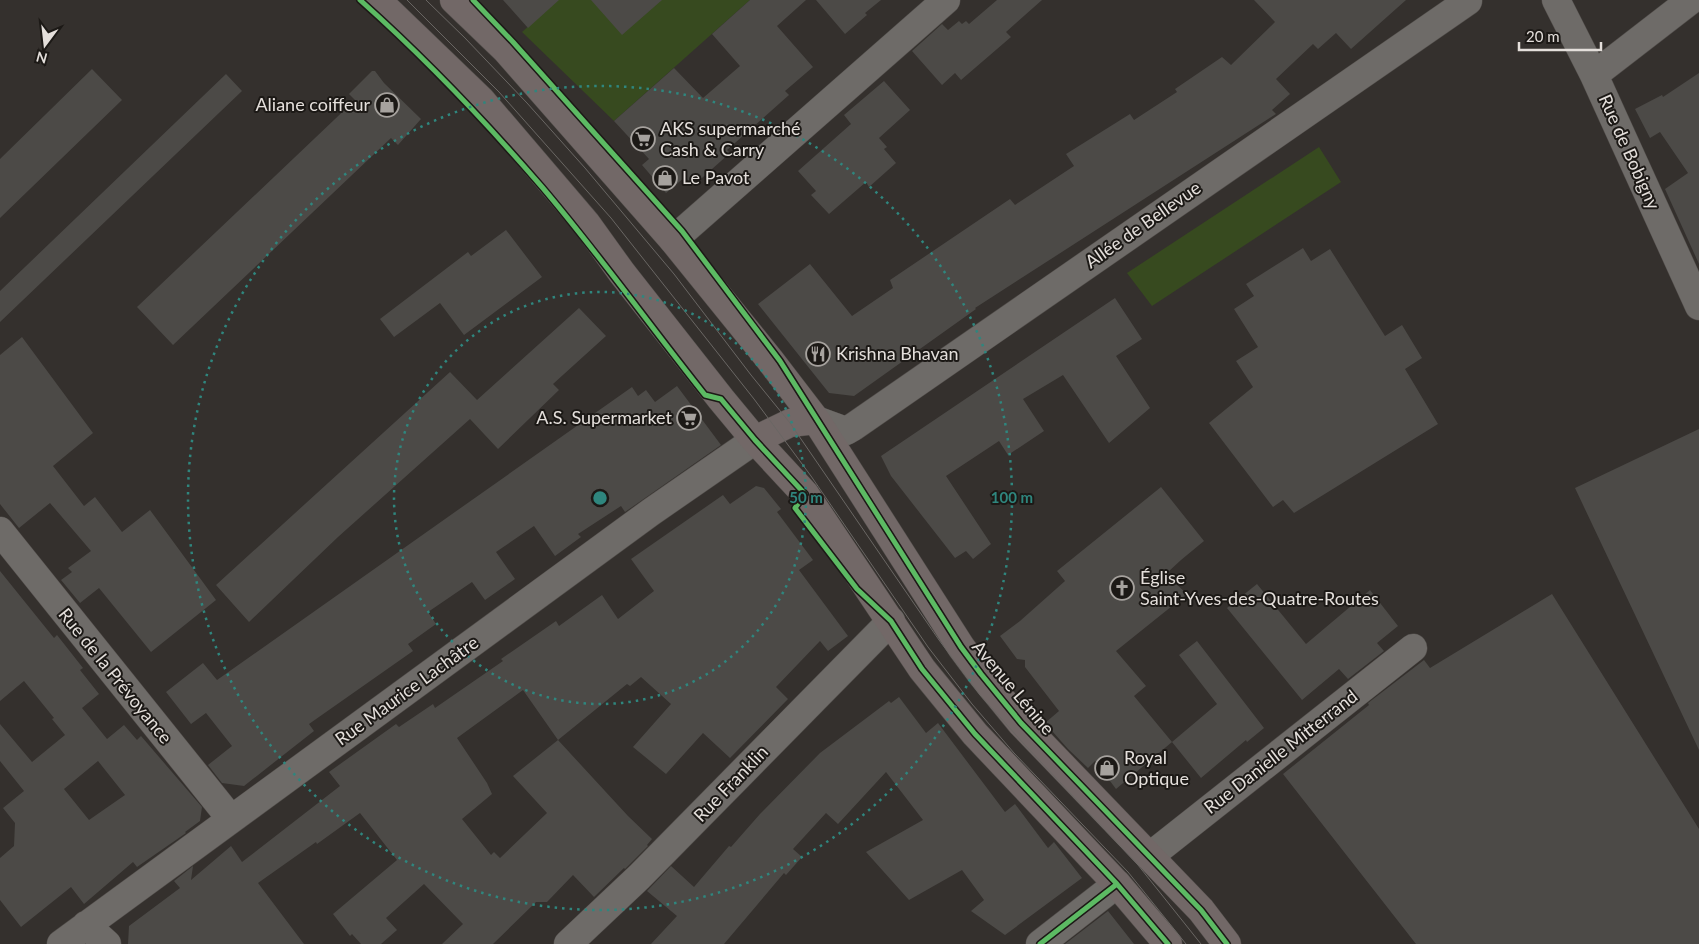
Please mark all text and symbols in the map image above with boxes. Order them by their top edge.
north arrow [20,20,70,70]
scale bar [1519,20,1602,52]
text: 20 m [1526,27,1560,45]
text: N [34,48,49,68]
street label: Rue de Bobigny [1595,91,1665,213]
shop icon: Aliane coiffeur [374,92,400,118]
place label: Aliane coiffeur [255,93,370,115]
place label: AKS supermarché Cash & Carry [660,117,801,160]
supermarket icon: AKS supermarché Cash & Carry [630,126,656,152]
shop icon: Le Pavot [652,165,678,191]
place label: Le Pavot [682,166,750,188]
street label: Allée de Bellevue [1080,176,1204,272]
restaurant icon: Krishna Bhavan [805,341,831,367]
place label: Krishna Bhavan [836,342,959,364]
supermarket icon: A.S. Supermarket [676,405,702,431]
place label: A.S. Supermarket [536,406,673,428]
text: 50 m [789,488,823,506]
text: 100 m [991,488,1033,506]
centre of rings [591,489,609,507]
place label: Église Saint-Yves-des-Quatre-Routes [1140,566,1379,609]
church icon: Église Saint-Yves-des-Quatre-Routes [1109,575,1135,601]
street label: Rue de la Prévoyance [54,603,177,748]
street label: Rue Maurice Lachâtre [330,631,482,750]
street label: Avenue Lénine [968,636,1060,739]
street label: Rue Danielle Mitterrand [1199,684,1361,818]
street label: Rue Franklin [688,741,772,826]
place label: Royal Optique [1124,746,1189,789]
shop icon: Royal Optique [1094,755,1120,781]

